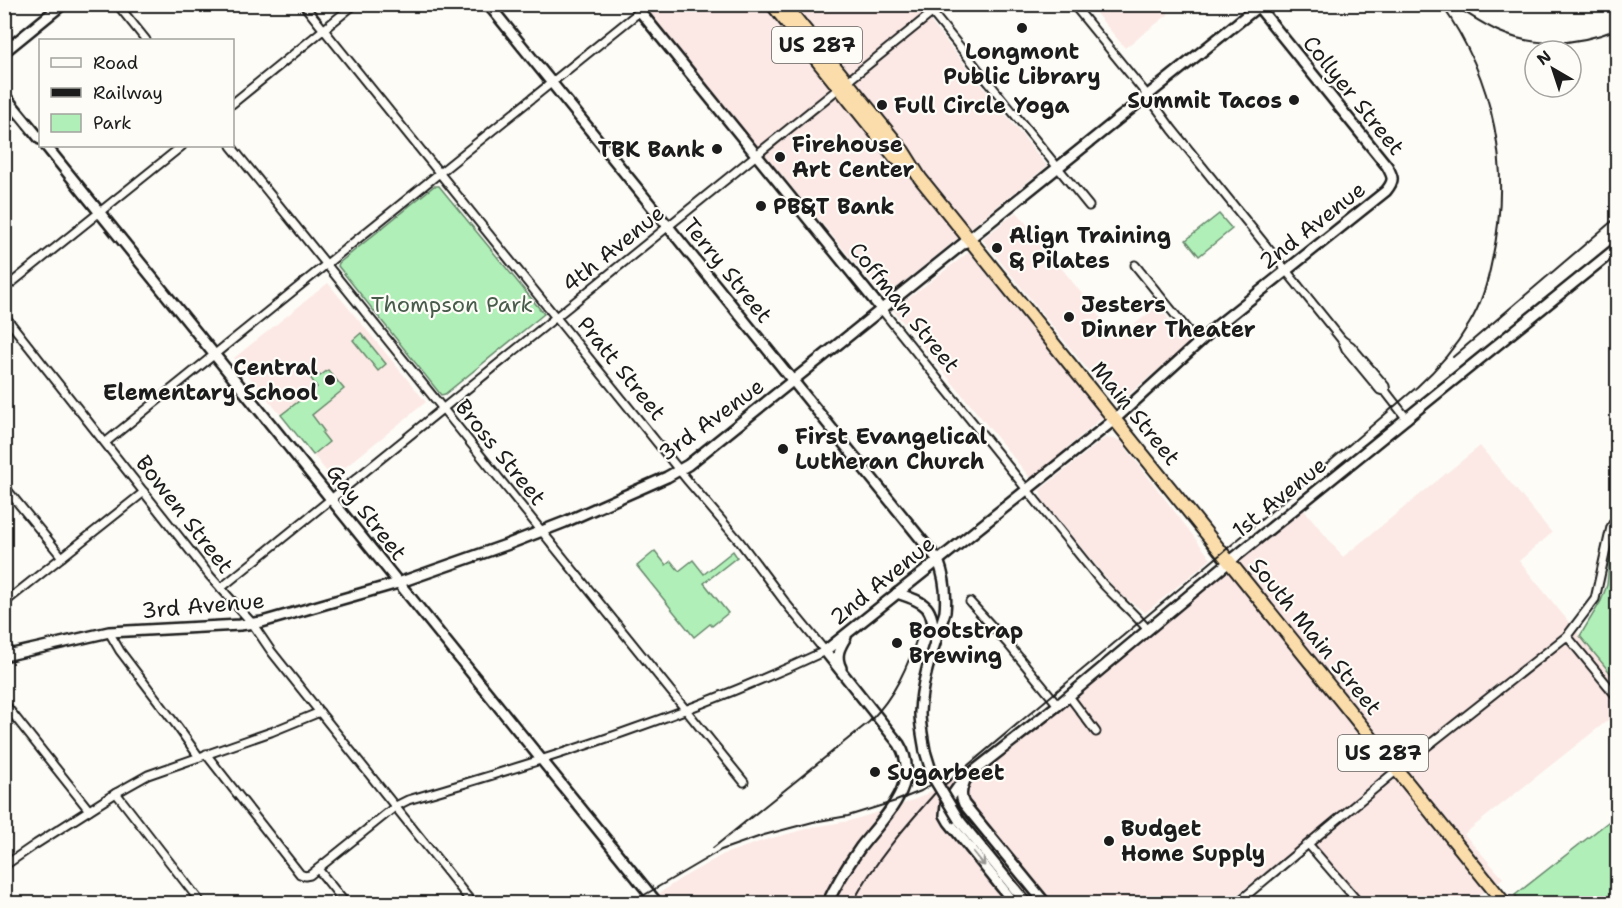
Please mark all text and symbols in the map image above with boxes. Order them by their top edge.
marker: Longmont Public Library [1015,21,1029,35]
road number: US 287 [772,27,862,63]
street label: Collyer Street [1296,29,1411,161]
place label: Longmont Public Library [943,37,1101,91]
legend [39,39,234,147]
north arrow [1523,39,1583,99]
text: N [1532,46,1555,70]
text: Road [93,51,138,75]
text: Railway [93,81,163,105]
place label: Summit Tacos [1127,86,1282,115]
place label: Full Circle Yoga [894,91,1069,120]
marker: Summit Tacos [1287,93,1301,107]
marker: Full Circle Yoga [875,98,889,112]
text: Park [93,111,132,135]
place label: Firehouse Art Center [792,130,915,184]
place label: TBK Bank [598,135,705,164]
marker: TBK Bank [710,142,724,156]
marker: Firehouse Art Center [773,150,787,164]
street label: 2nd Avenue [1253,175,1371,276]
place label: PB&T Bank [773,192,895,221]
street label: 4th Avenue [556,198,670,298]
marker: PB&T Bank [754,199,768,213]
street label: Terry Street [676,212,779,329]
place label: Align Training & Pilates [1009,221,1171,275]
street label: Coffman Street [843,236,966,379]
marker: Align Training & Pilates [990,241,1004,255]
park label: Thompson Park [371,290,533,319]
place label: Jesters Dinner Theater [1081,290,1256,344]
street label: Pratt Street [571,310,672,426]
marker: Jesters Dinner Theater [1062,310,1076,324]
place label: Central Elementary School [103,353,318,407]
street label: Main Street [1085,355,1187,471]
street label: 3rd Avenue [653,371,770,467]
marker: Central Elementary School [323,373,337,387]
street label: Bross Street [449,393,552,511]
place label: First Evangelical Lutheran Church [795,422,988,476]
marker: First Evangelical Lutheran Church [776,442,790,456]
street label: Bowen Street [129,449,240,579]
street label: 1st Avenue [1226,450,1333,544]
street label: Gay Street [320,458,413,566]
street label: 2nd Avenue [824,529,941,632]
street label: South Main Street [1243,552,1388,721]
street label: 3rd Avenue [140,586,266,625]
place label: Bootstrap Brewing [909,616,1023,670]
marker: Bootstrap Brewing [890,636,904,650]
road number: US 287 [1338,735,1428,771]
place label: Sugarbeet [887,758,1005,787]
marker: Sugarbeet [868,765,882,779]
place label: Budget Home Supply [1121,814,1265,868]
marker: Budget Home Supply [1102,834,1116,848]
one-way arrow [972,851,985,867]

